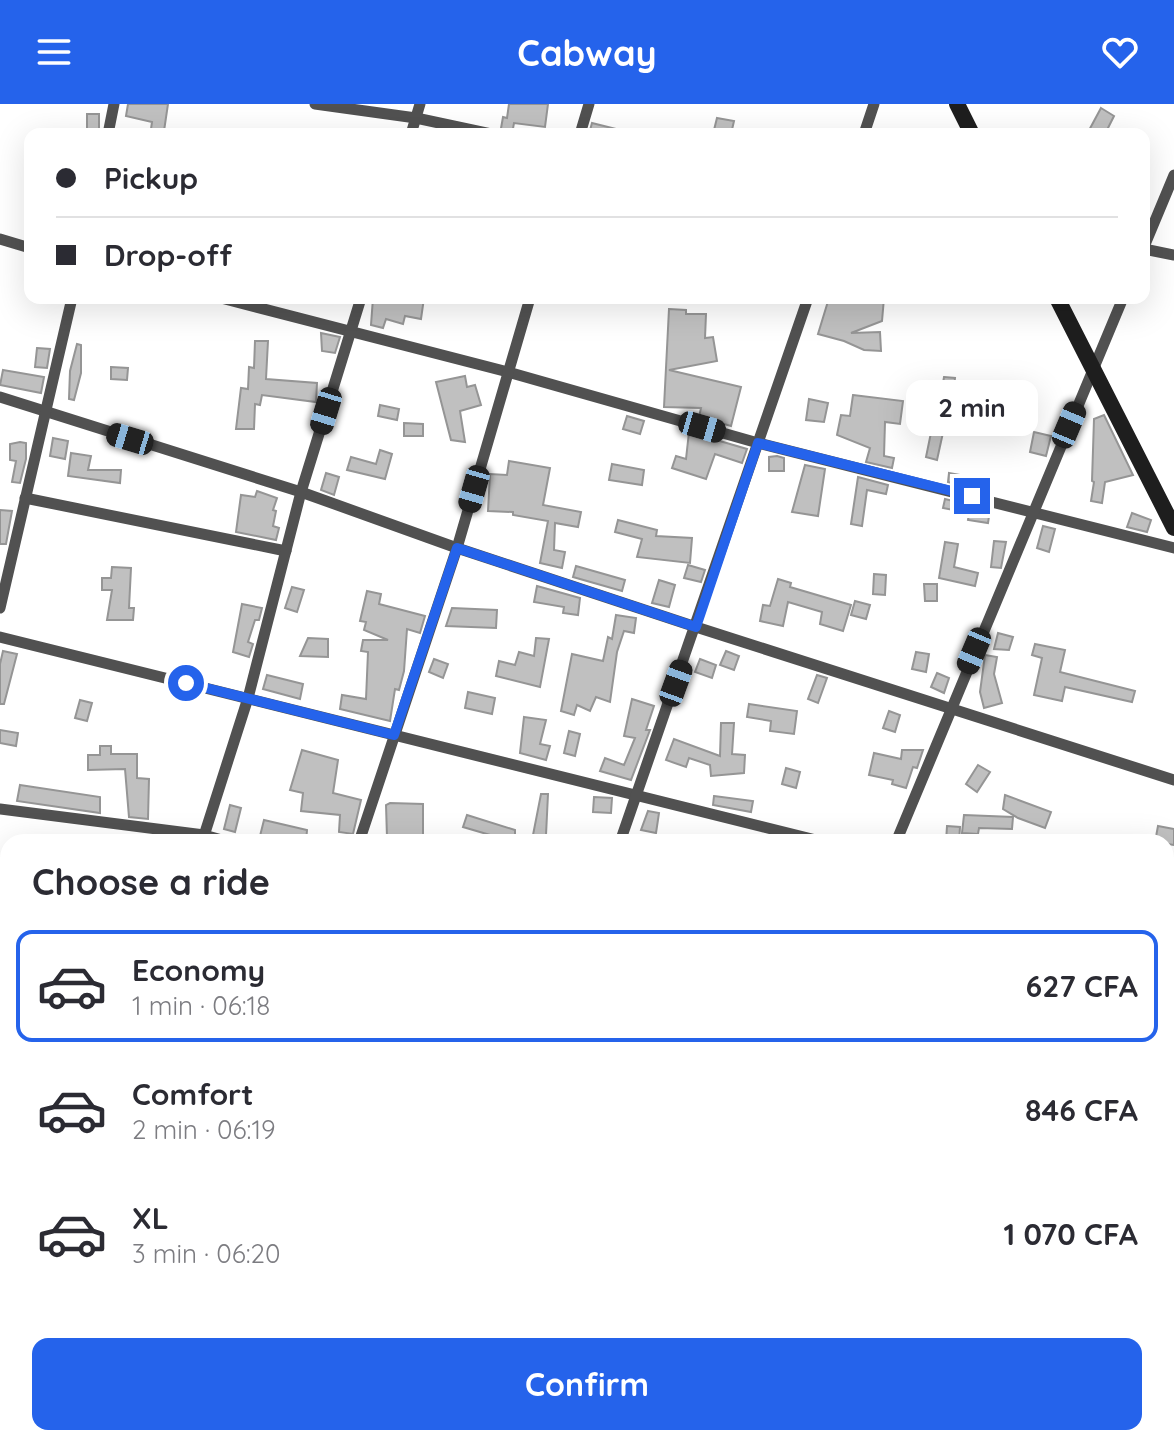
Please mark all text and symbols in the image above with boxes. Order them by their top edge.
icon: menu [32,30,76,74]
text: Cabway [517,30,657,75]
icon: heart [1098,30,1142,74]
text: Pickup [104,159,198,197]
text: Drop-off [104,236,232,274]
callout: 2 min [906,380,1038,436]
car [308,385,344,437]
text: 2 min [938,391,1006,424]
car [1049,398,1089,452]
car [676,409,728,445]
car [104,421,156,457]
car [456,463,492,515]
route end [954,478,990,514]
car [954,624,994,678]
car [657,656,695,710]
route start [168,665,204,701]
text: Choose a ride [32,859,270,904]
icon: car [36,950,108,1022]
text: Economy [132,951,265,989]
text: 627 CFA [1026,967,1138,1005]
text: 1 min · 06:18 [132,989,270,1022]
icon: car [36,1074,108,1146]
text: Comfort [132,1075,253,1113]
text: 846 CFA [1025,1091,1138,1129]
text: 2 min · 06:19 [132,1113,276,1146]
icon: car [36,1198,108,1270]
text: XL [132,1199,169,1237]
text: 1 070 CFA [1004,1215,1138,1253]
text: 3 min · 06:20 [132,1237,281,1270]
button: Confirm [32,1338,1142,1430]

